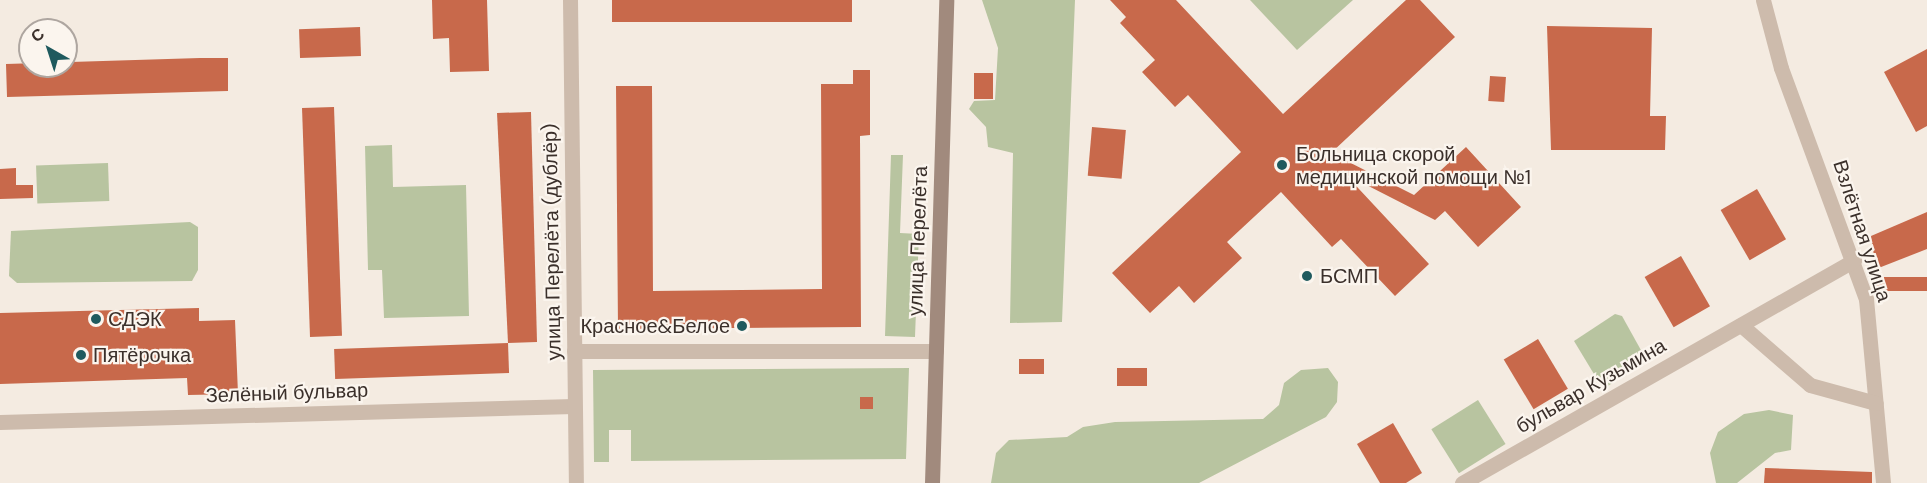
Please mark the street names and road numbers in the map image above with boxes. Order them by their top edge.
street label: улица Перелёта (дублёр) [538,123,566,361]
street label: Взлётная улица [1828,157,1896,305]
street label: улица Перелёта [903,166,933,316]
street label: бульвар Кузьмина [1512,333,1670,439]
street label: Зелёный бульвар [205,378,369,408]

